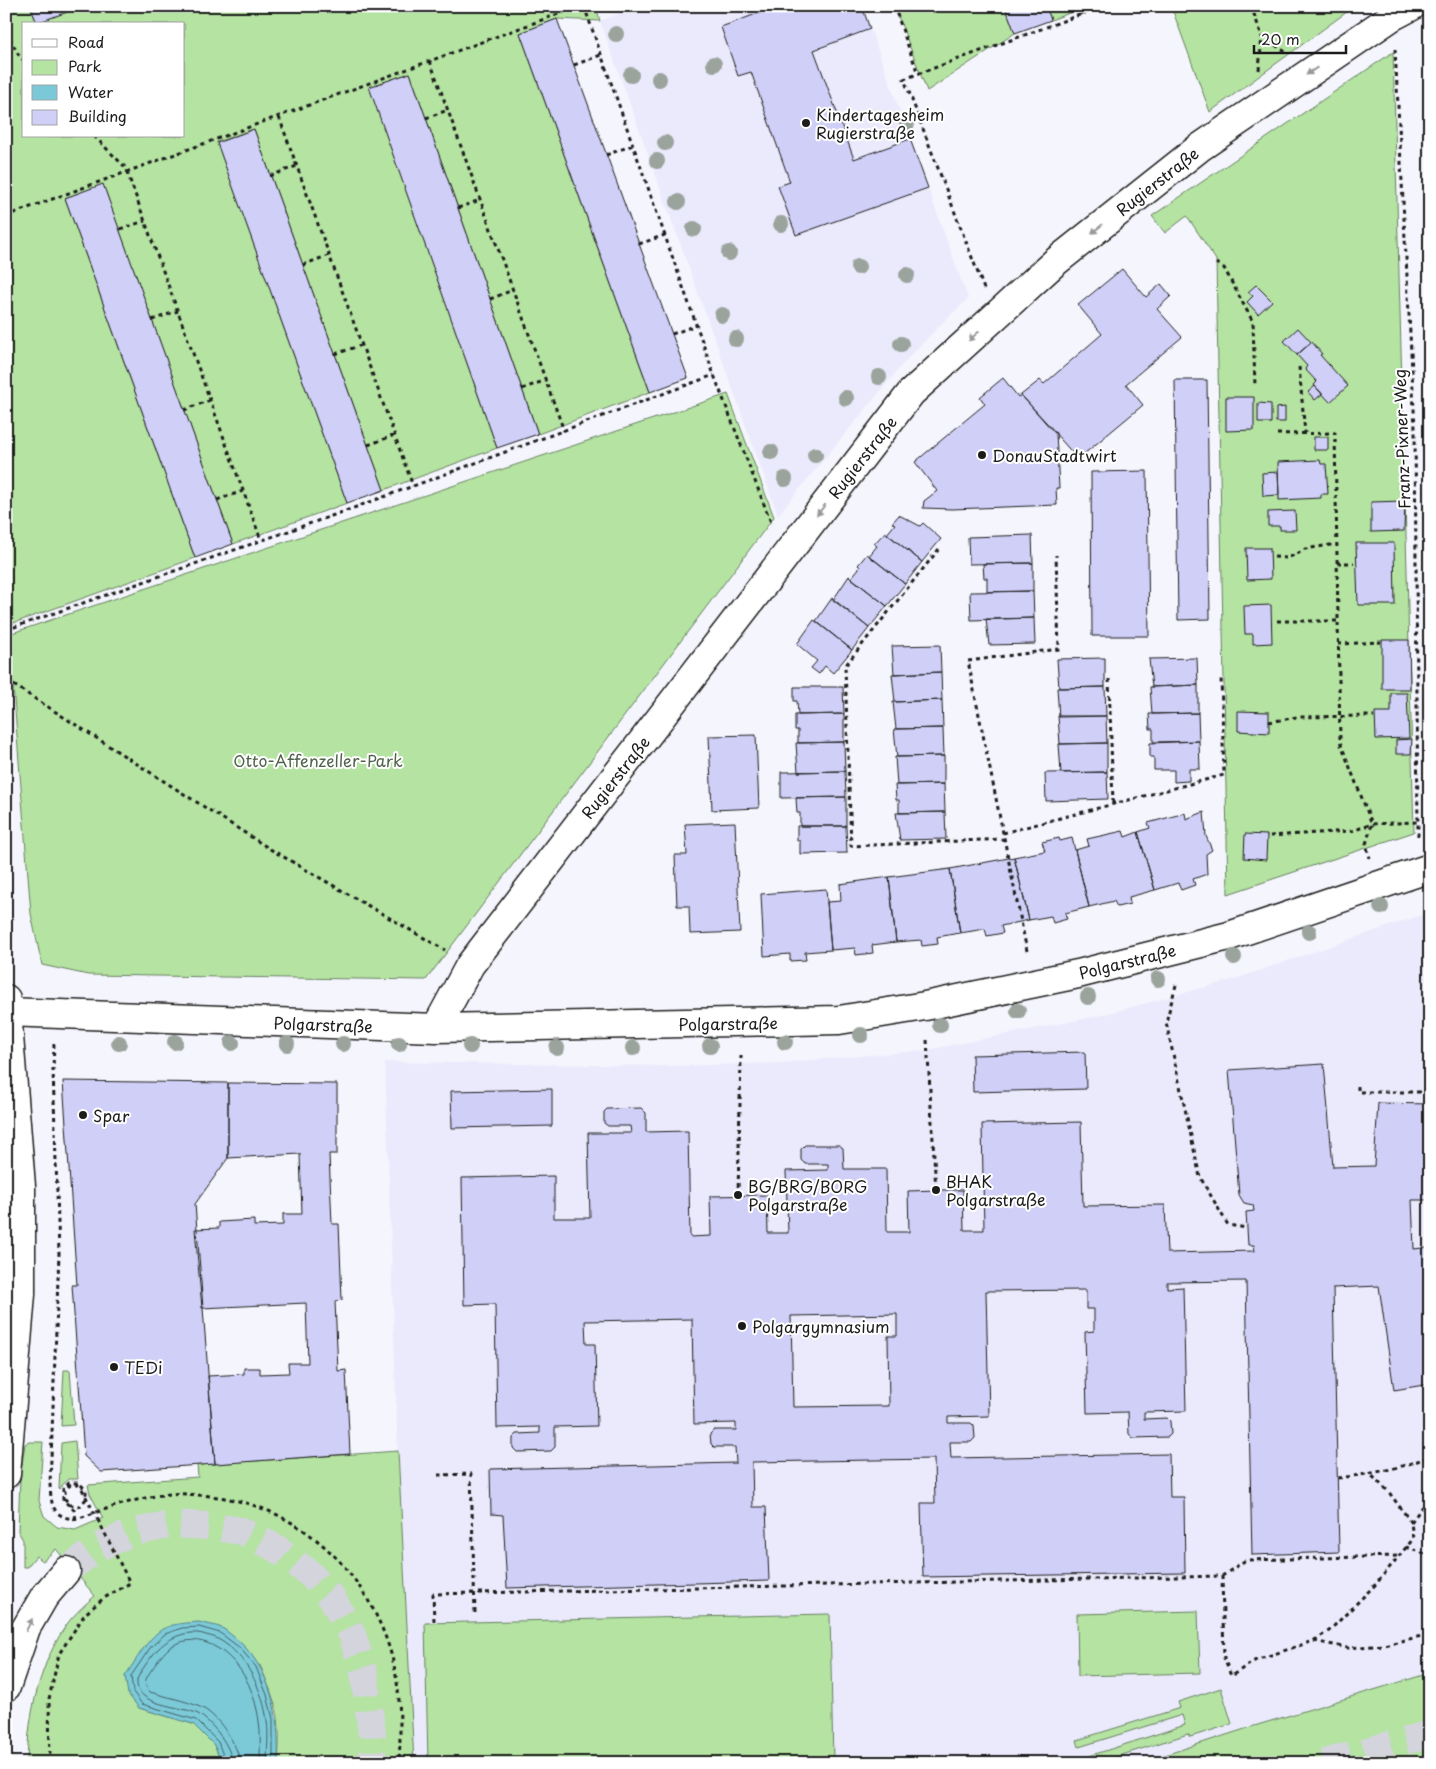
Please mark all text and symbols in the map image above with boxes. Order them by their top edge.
legend [22,22,185,138]
scale bar [1254,22,1346,54]
text: 20 m [1261,27,1300,50]
text: Road [68,30,104,53]
text: Park [68,54,102,77]
one-way arrow [1305,66,1319,76]
text: Water [68,80,113,103]
place label: Kindertagesheim Rugierstraße [816,102,944,144]
text: Building [68,104,127,127]
marker: Kindertagesheim Rugierstraße [800,117,812,129]
street label: Rugierstraße [1111,141,1203,221]
one-way arrow [1091,224,1104,235]
one-way arrow [969,330,981,342]
street label: Franz-Pixner-Weg [1387,369,1415,509]
street label: Rugierstraße [822,411,902,503]
place label: DonauStadtwirt [992,443,1117,467]
marker: DonauStadtwirt [976,449,988,461]
one-way arrow [816,503,827,516]
street label: Rugierstraße [575,731,655,823]
park label: Otto-Affenzeller-Park [233,748,403,772]
street label: Polgarstraße [1076,937,1178,985]
street label: Polgarstraße [273,1010,373,1038]
street label: Polgarstraße [678,1010,778,1036]
place label: Spar [93,1103,130,1127]
marker: Spar [77,1109,89,1121]
place label: BHAK Polgarstraße [946,1169,1046,1211]
place label: BG/BRG/BORG Polgarstraße [748,1174,867,1216]
marker: BHAK Polgarstraße [930,1184,942,1196]
marker: BG/BRG/BORG Polgarstraße [732,1189,744,1201]
place label: Polgargymnasium [752,1314,890,1338]
marker: Polgargymnasium [736,1320,748,1332]
place label: TEDi [124,1355,162,1379]
marker: TEDi [108,1361,120,1373]
one-way arrow [25,1618,33,1632]

